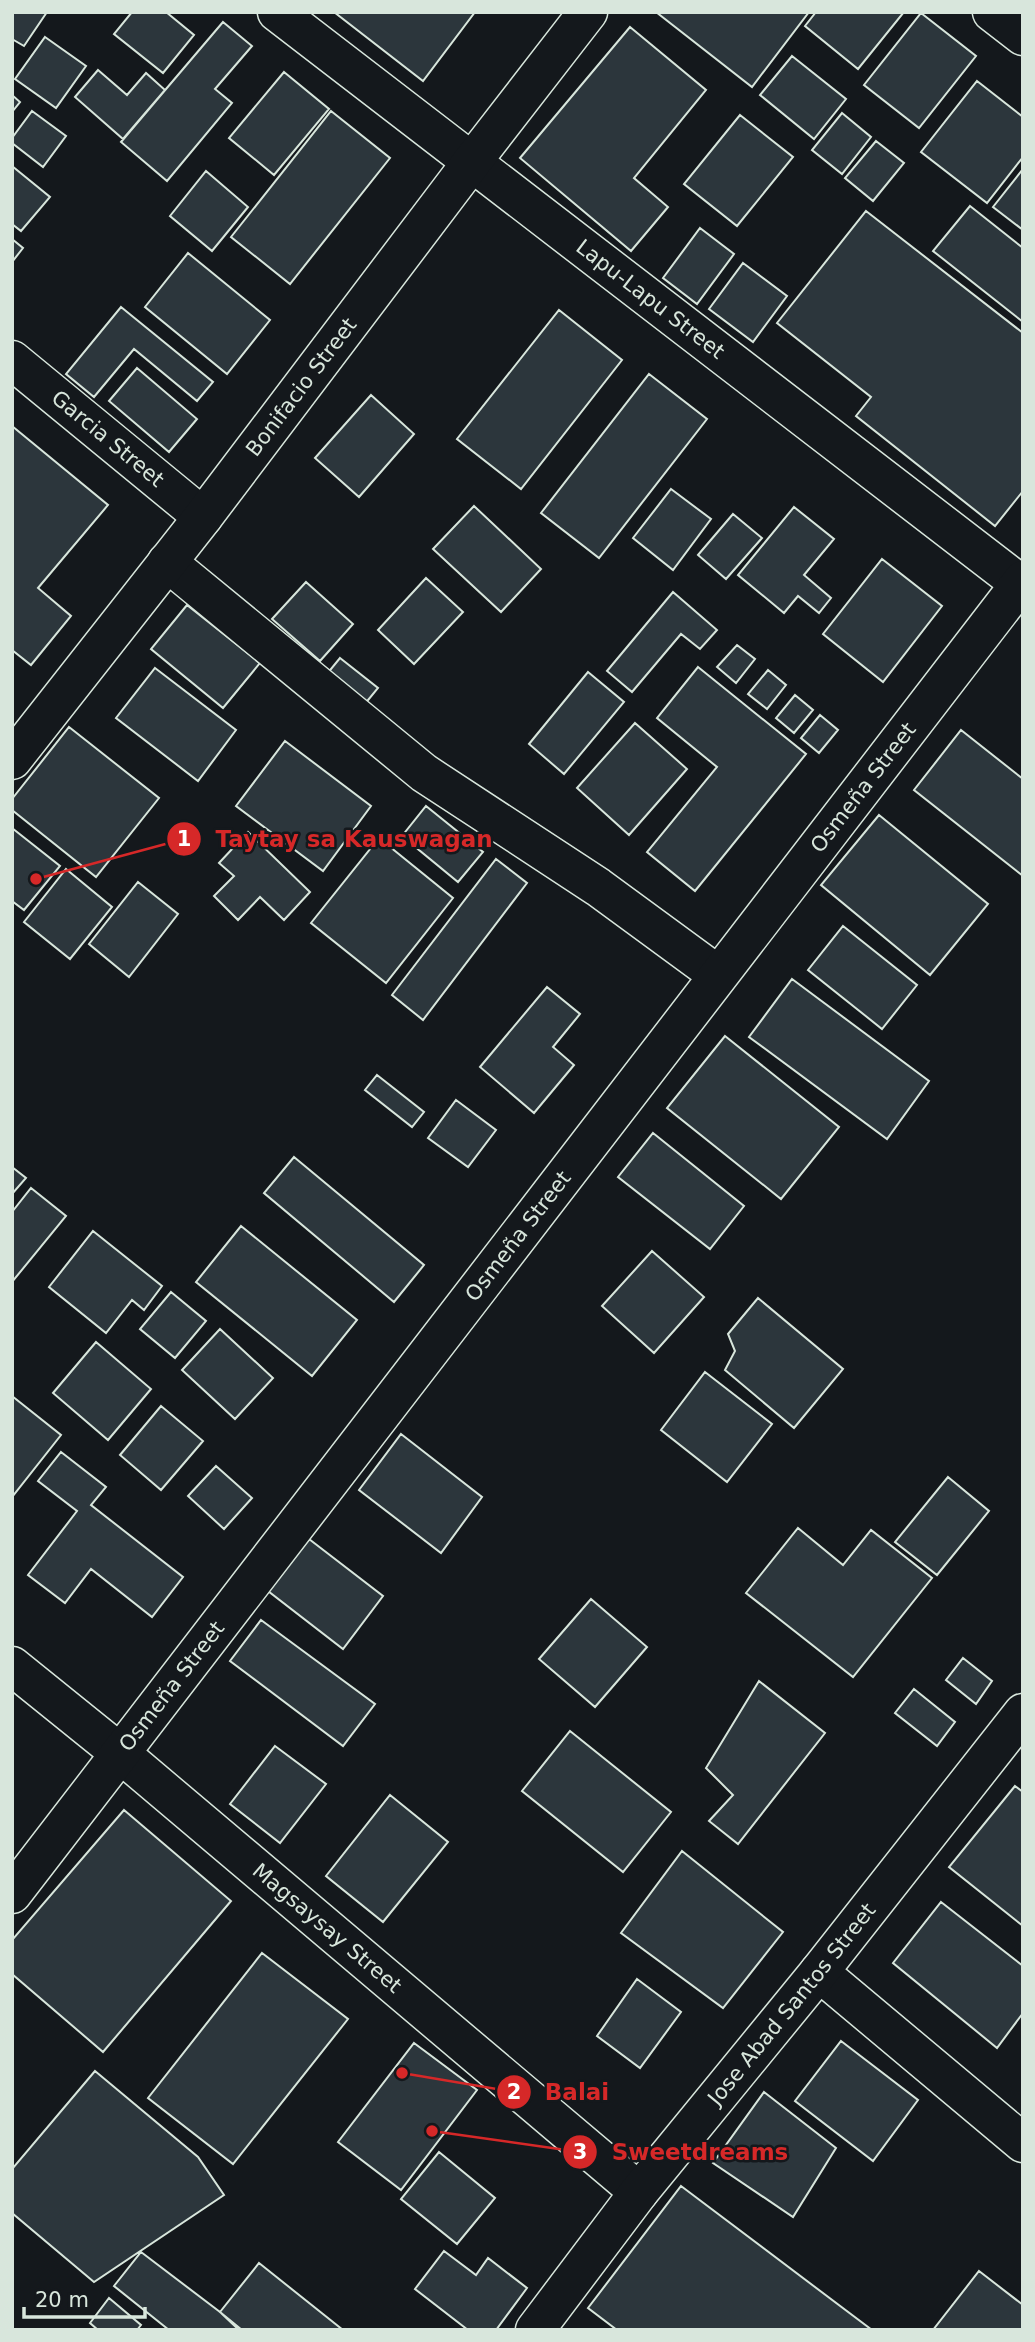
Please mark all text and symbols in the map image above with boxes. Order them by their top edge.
street label: Lapu-Lapu Street [571,235,729,364]
street label: Bonifacio Street [241,313,361,461]
street label: Garcia Street [47,386,169,492]
street label: Osmeña Street [806,718,921,857]
callout: Taytay sa Kauswagan [167,817,507,861]
text: Taytay sa Kauswagan [215,826,493,852]
text: 1 [177,827,191,851]
street label: Osmeña Street [461,1166,576,1306]
street label: Osmeña Street [114,1617,229,1756]
street label: Magsaysay Street [248,1859,406,1998]
street label: Jose Abad Santos Street [702,1898,880,2111]
callout: Balai [496,2070,623,2114]
text: Balai [545,2079,609,2105]
text: 2 [507,2080,521,2104]
callout: Sweetdreams [563,2130,802,2174]
text: Sweetdreams [612,2139,788,2165]
text: 3 [573,2140,587,2164]
scale bar [24,2276,145,2320]
text: 20 m [35,2288,89,2312]

